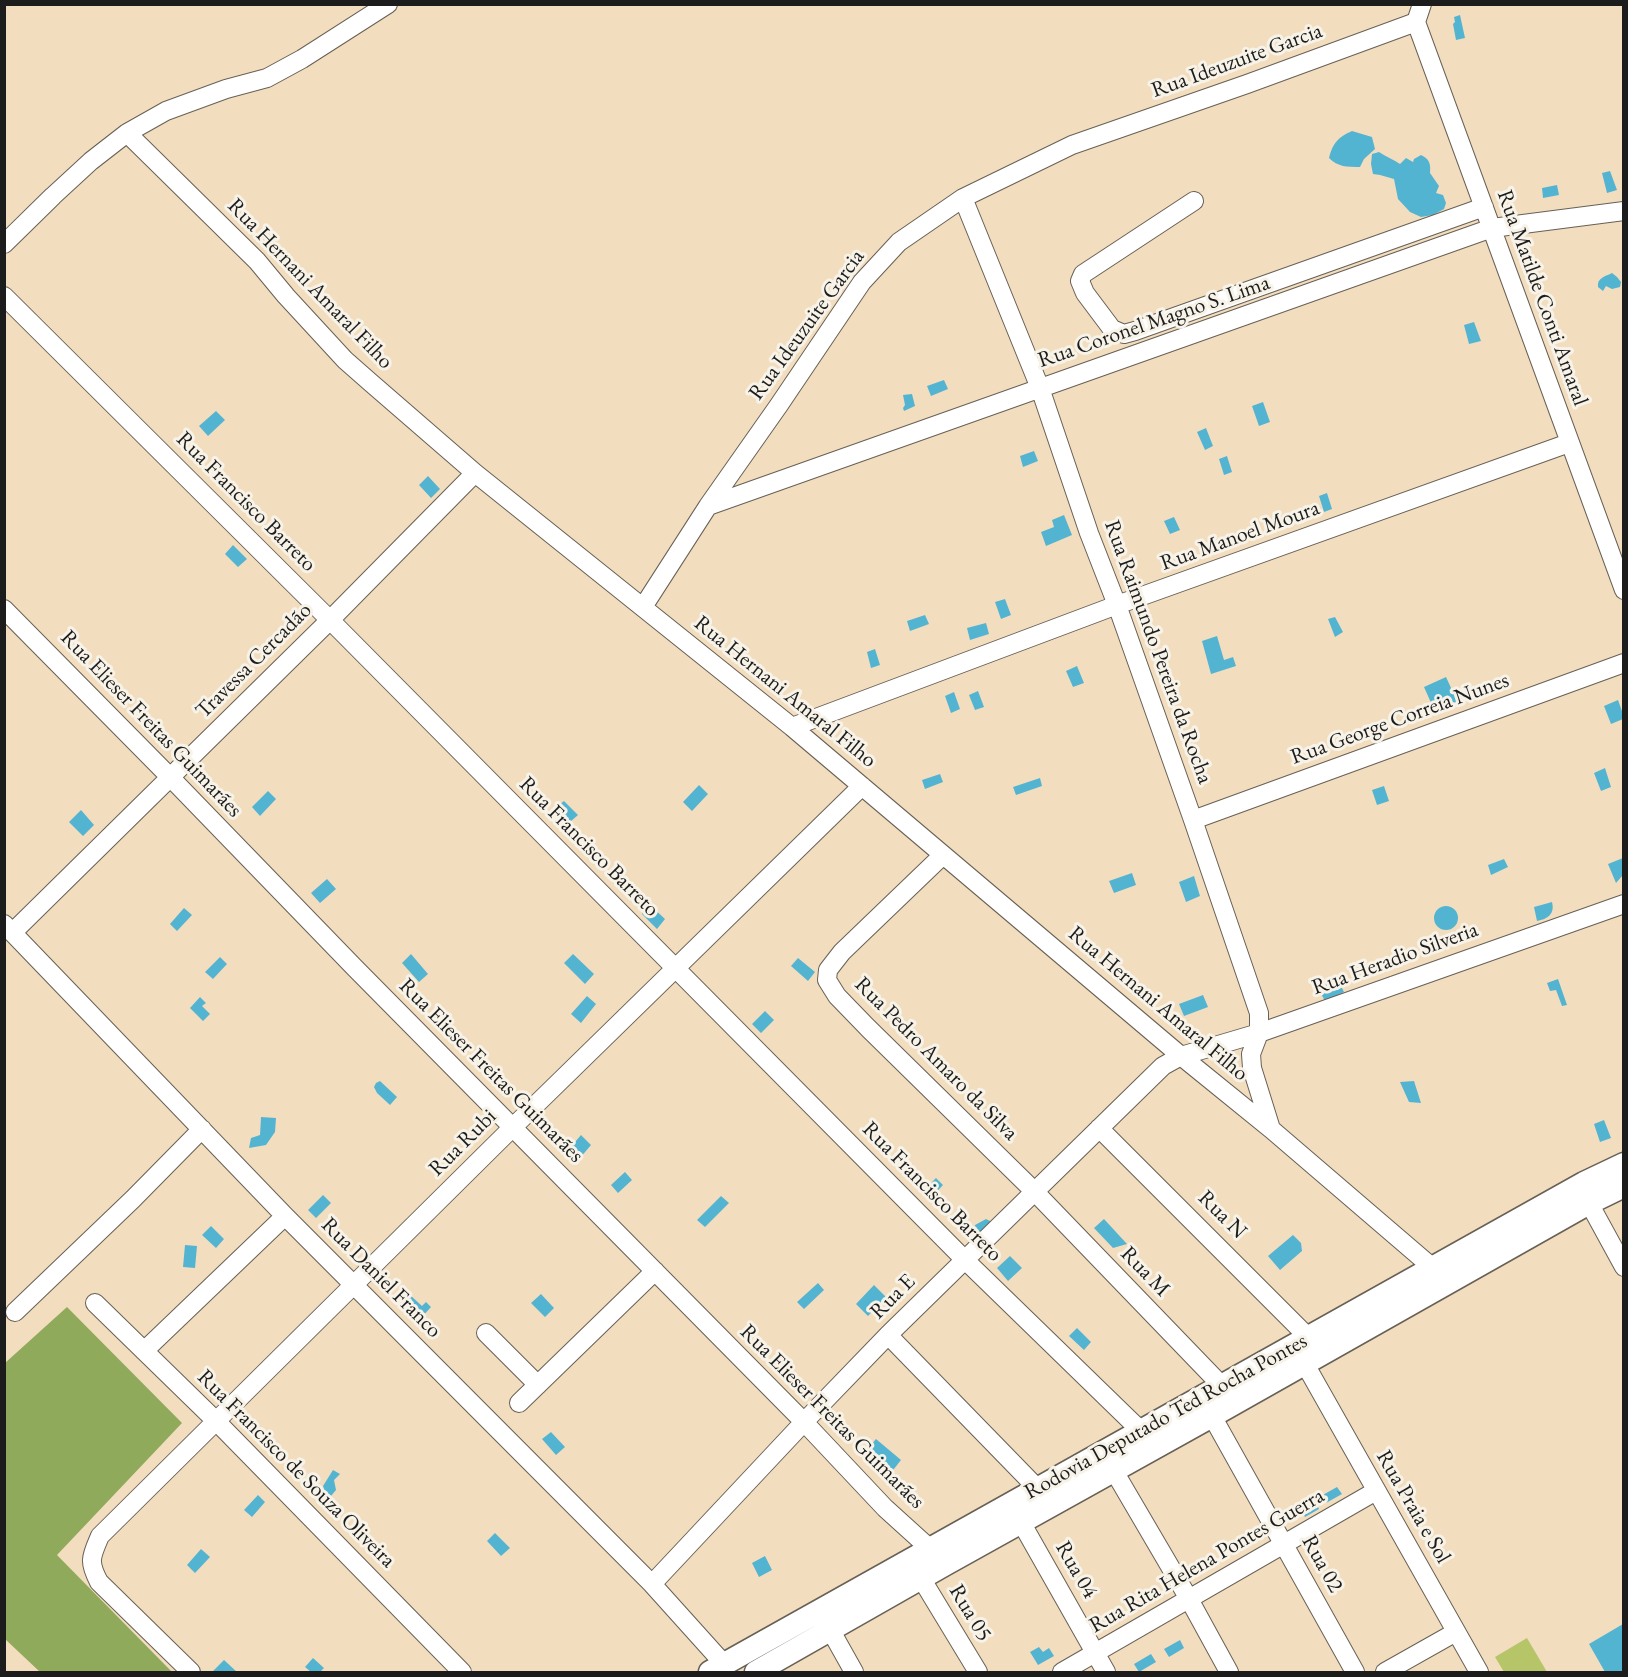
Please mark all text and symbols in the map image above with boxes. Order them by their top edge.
street label: Rua Ideuzuite Garcia [1148,18,1326,104]
street label: Rua Matilde Conti Amaral [1491,187,1593,409]
street label: Rua Hernani Amaral Filho [222,193,398,375]
street label: Rua Ideuzuite Garcia [744,245,870,405]
street label: Rua Coronel Magno S. Lima [1035,270,1273,374]
street label: Rua Francisco Barreto [170,426,322,578]
street label: Rua Manoel Moura [1157,495,1323,577]
street label: Rua Raimundo Pereira da Rocha [1098,517,1218,787]
street label: Travessa Cercadão [191,598,317,724]
street label: Rua Hernani Amaral Filho [688,610,882,774]
street label: Rua Elieser Freitas Guimarães [55,625,247,823]
street label: Rua George Correia Nunes [1287,667,1513,771]
street label: Rua Francisco Barreto [513,771,665,923]
street label: Rua Heradio Silveria [1308,917,1482,1001]
street label: Rua Hernani Amaral Filho [1063,921,1253,1087]
street label: Rua Pedro Amaro da Silva [849,972,1023,1146]
street label: Rua Elieser Freitas Guimarães [393,973,589,1169]
street label: Rua Rubi [424,1104,502,1182]
street label: Rua Francisco Barreto [856,1116,1008,1268]
street label: Rua N [1192,1185,1252,1245]
street label: Rua Daniel Franco [315,1212,447,1344]
street label: Rua M [1115,1241,1175,1303]
street label: Rua E [865,1269,921,1325]
street label: Rua Elieser Freitas Guimarães [734,1319,930,1515]
street label: Rodovia Deputado Ted Rocha Pontes [1020,1328,1312,1506]
street label: Rua Francisco de Souza Oliveira [191,1364,401,1574]
street label: Rua Praia e Sol [1370,1446,1456,1568]
street label: Rua Rita Helena Pontes Guerra [1085,1483,1329,1639]
street label: Rua 02 [1296,1531,1348,1597]
street label: Rua 04 [1049,1537,1103,1603]
street label: Rua 05 [943,1580,997,1646]

